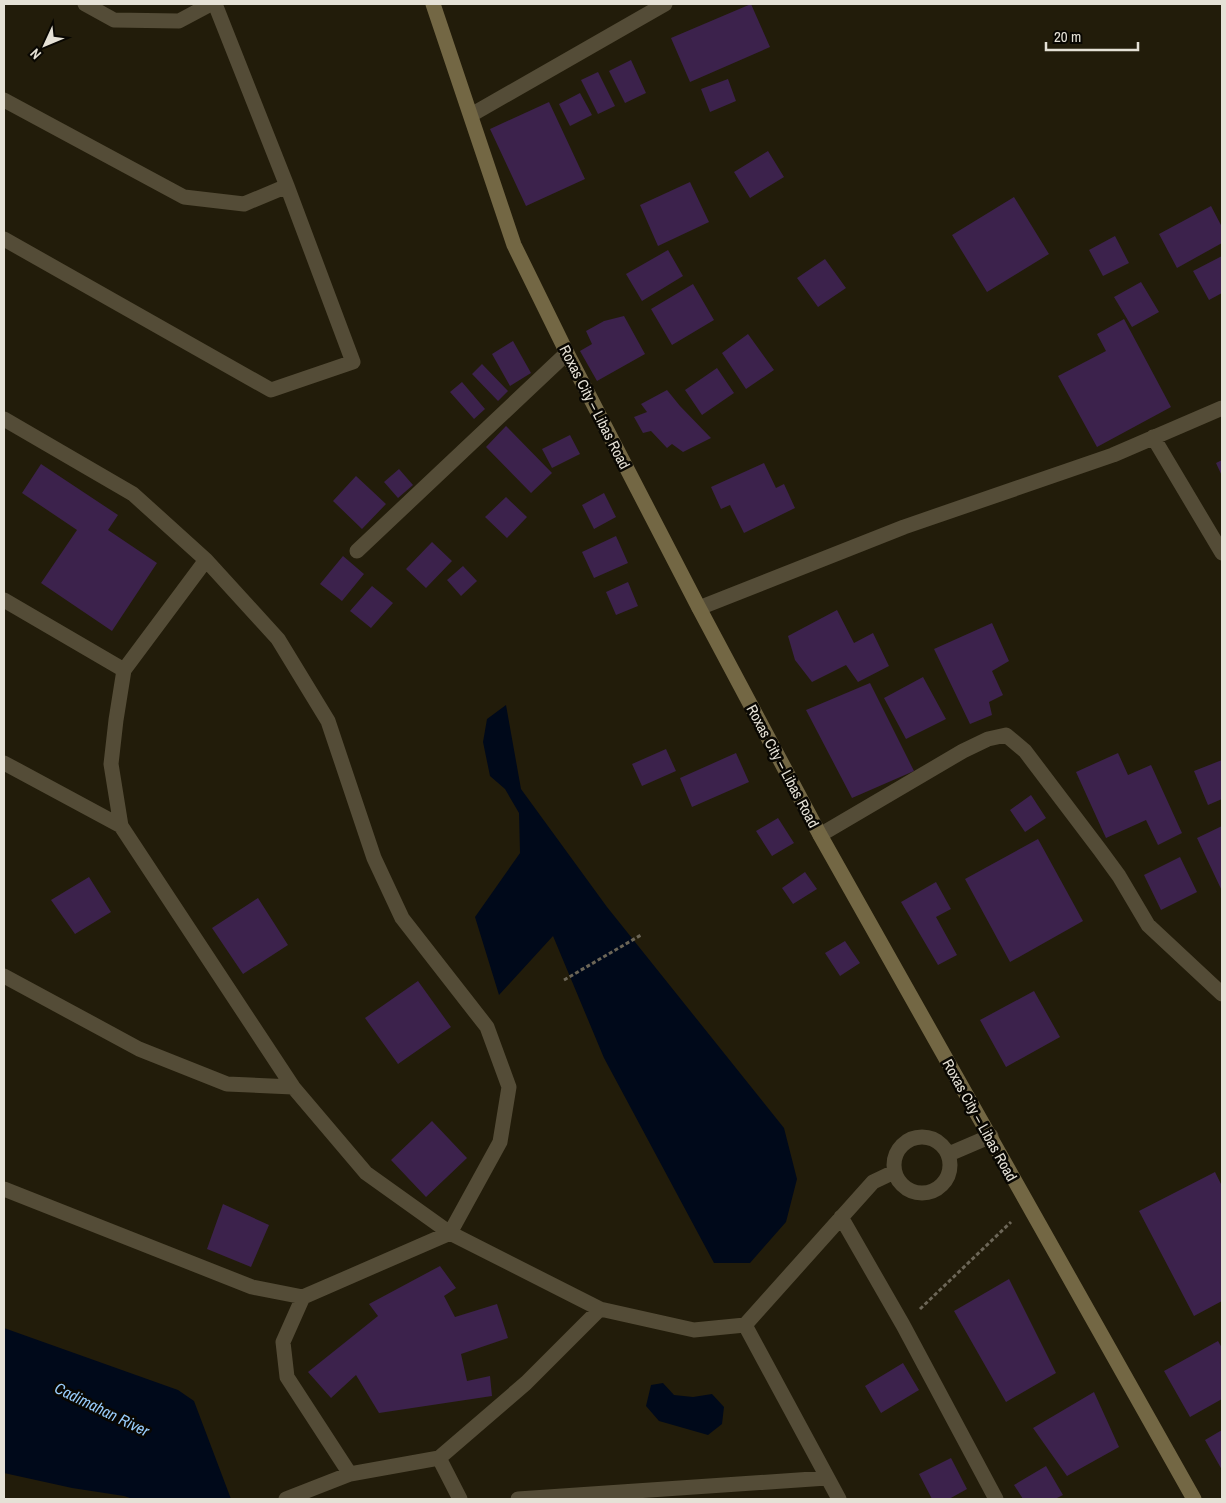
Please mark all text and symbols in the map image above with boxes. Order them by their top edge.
north arrow [20,20,70,70]
scale bar [1046,20,1138,52]
text: 20 m [1054,26,1081,47]
text: N [26,45,45,63]
street label: Roxas City – Libas Road [555,341,635,473]
street label: Roxas City – Libas Road [742,701,824,831]
street label: Roxas City – Libas Road [938,1055,1022,1185]
water label: Cadimahan River [51,1377,154,1442]

